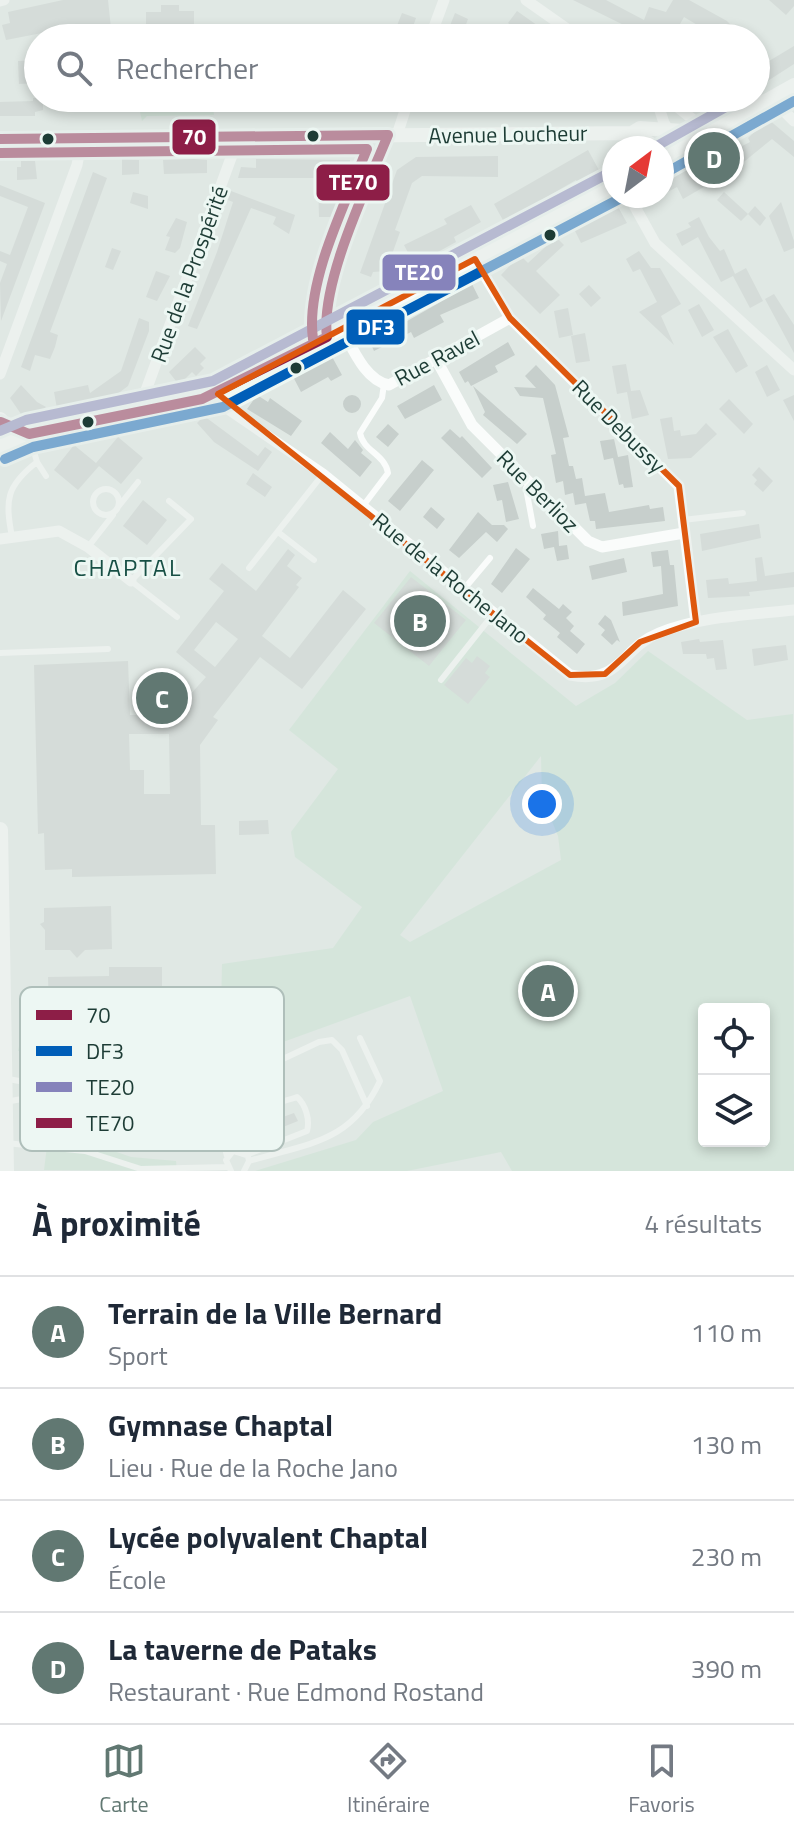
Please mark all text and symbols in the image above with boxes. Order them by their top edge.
search box [24,24,770,112]
text: Rechercher [116,45,259,91]
icon: search [52,46,96,90]
street label: Avenue Loucheur [428,116,588,152]
line badge: 70 [171,118,217,156]
text: 70 [182,120,206,154]
unlabelled marker [305,128,321,144]
pin: D [688,128,740,188]
unlabelled marker [40,131,56,147]
north arrow [602,136,674,208]
line badge: TE70 [315,163,391,202]
text: TE70 [329,165,377,199]
street label: Rue de la Prospérité [141,181,237,367]
unlabelled marker [542,227,558,243]
line badge: TE20 [381,253,457,292]
text: TE20 [395,255,443,289]
line badge: DF3 [345,308,406,346]
text: DF3 [357,310,395,344]
street label: Rue Ravel [388,321,486,395]
unlabelled marker [288,360,304,376]
street label: Rue Debussy [564,371,674,481]
unlabelled marker [80,414,96,430]
street label: Rue Berlioz [489,442,587,540]
street label: Rue de la Roche Jano [365,504,537,652]
district label: CHAPTAL [73,549,183,585]
pin: B [394,591,446,651]
pin: C [136,668,188,728]
your location [522,784,562,824]
pin: A [522,961,574,1021]
legend [20,987,284,1151]
text: 70 [86,998,111,1032]
map controls [698,1003,770,1147]
button: locate [698,1003,770,1075]
text: DF3 [86,1034,124,1068]
text: TE20 [86,1070,134,1104]
button: layers [698,1075,770,1147]
text: TE70 [86,1106,134,1140]
text: À proximité [32,1197,201,1249]
text: 4 résultats [645,1204,762,1243]
text: Terrain de la Ville Bernard [108,1290,442,1336]
text: A [50,1313,66,1352]
text: 110 m [691,1313,762,1352]
text: Sport [108,1336,168,1375]
text: Gymnase Chaptal [108,1402,333,1448]
text: B [50,1425,66,1464]
text: 130 m [691,1425,762,1464]
text: Lieu · Rue de la Roche Jano [108,1448,398,1487]
text: Lycée polyvalent Chaptal [108,1514,428,1560]
text: C [51,1537,65,1576]
text: 230 m [691,1537,762,1576]
text: École [108,1560,166,1599]
text: La taverne de Pataks [108,1626,377,1672]
text: D [50,1649,66,1688]
text: 390 m [691,1649,762,1688]
text: Restaurant · Rue Edmond Rostand [108,1672,484,1711]
tab: Carte [99,1739,149,1821]
tab: Itinéraire [347,1739,430,1821]
tab: Favoris [628,1739,695,1821]

